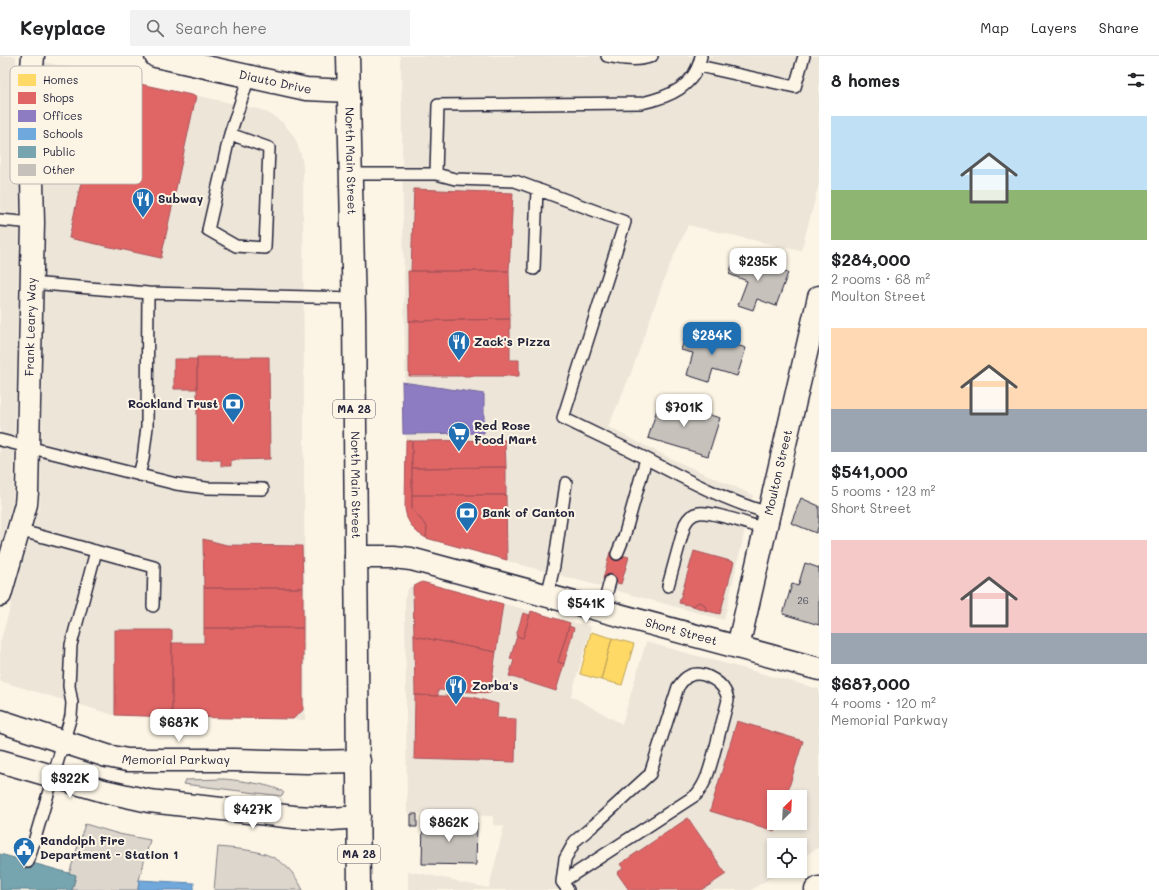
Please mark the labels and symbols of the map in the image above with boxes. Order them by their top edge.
street label: Diauto Drive [238,65,312,96]
legend [10,66,142,184]
text: Homes [43,72,78,87]
text: Shops [43,90,74,105]
street label: North Main Street [342,107,361,215]
text: Offices [43,108,82,123]
text: Schools [43,126,83,141]
text: Public [43,144,75,159]
text: Other [43,162,75,177]
restaurant icon: Subway [130,186,156,219]
place label: Subway [158,190,204,206]
pin: $235K [730,248,786,282]
street label: Frank Leary Way [21,277,39,376]
pin: $284K [684,322,740,356]
restaurant icon: Zack's Pizza [446,329,472,362]
place label: Zack's Pizza [474,333,550,349]
bank icon: Rockland Trust [220,391,246,424]
pin: $701K [656,394,712,428]
place label: Rockland Trust [128,395,218,411]
road number: MA 28 [333,400,375,418]
place label: Red Rose Food Mart [474,417,537,447]
supermarket icon: Red Rose Food Mart [446,420,472,453]
street label: Moulton Street [760,428,795,517]
street label: North Main Street [348,431,365,539]
bank icon: Bank of Canton [454,500,480,533]
place label: Bank of Canton [482,504,575,520]
pin: $541K [558,590,614,624]
house number: 26 [797,593,809,607]
street label: Short Street [644,614,719,648]
restaurant icon: Zorba's [443,673,469,706]
place label: Zorba's [472,677,518,693]
pin: $687K [151,709,207,743]
street label: Memorial Parkway [121,750,230,768]
pin: $322K [42,765,98,799]
north arrow [767,790,807,830]
pin: $427K [225,796,281,830]
pin: $862K [421,809,477,843]
place label: Randolph Fire Department - Station 1 [40,832,178,862]
public building icon: Randolph Fire Department - Station 1 [11,835,37,868]
road number: MA 28 [338,845,380,863]

